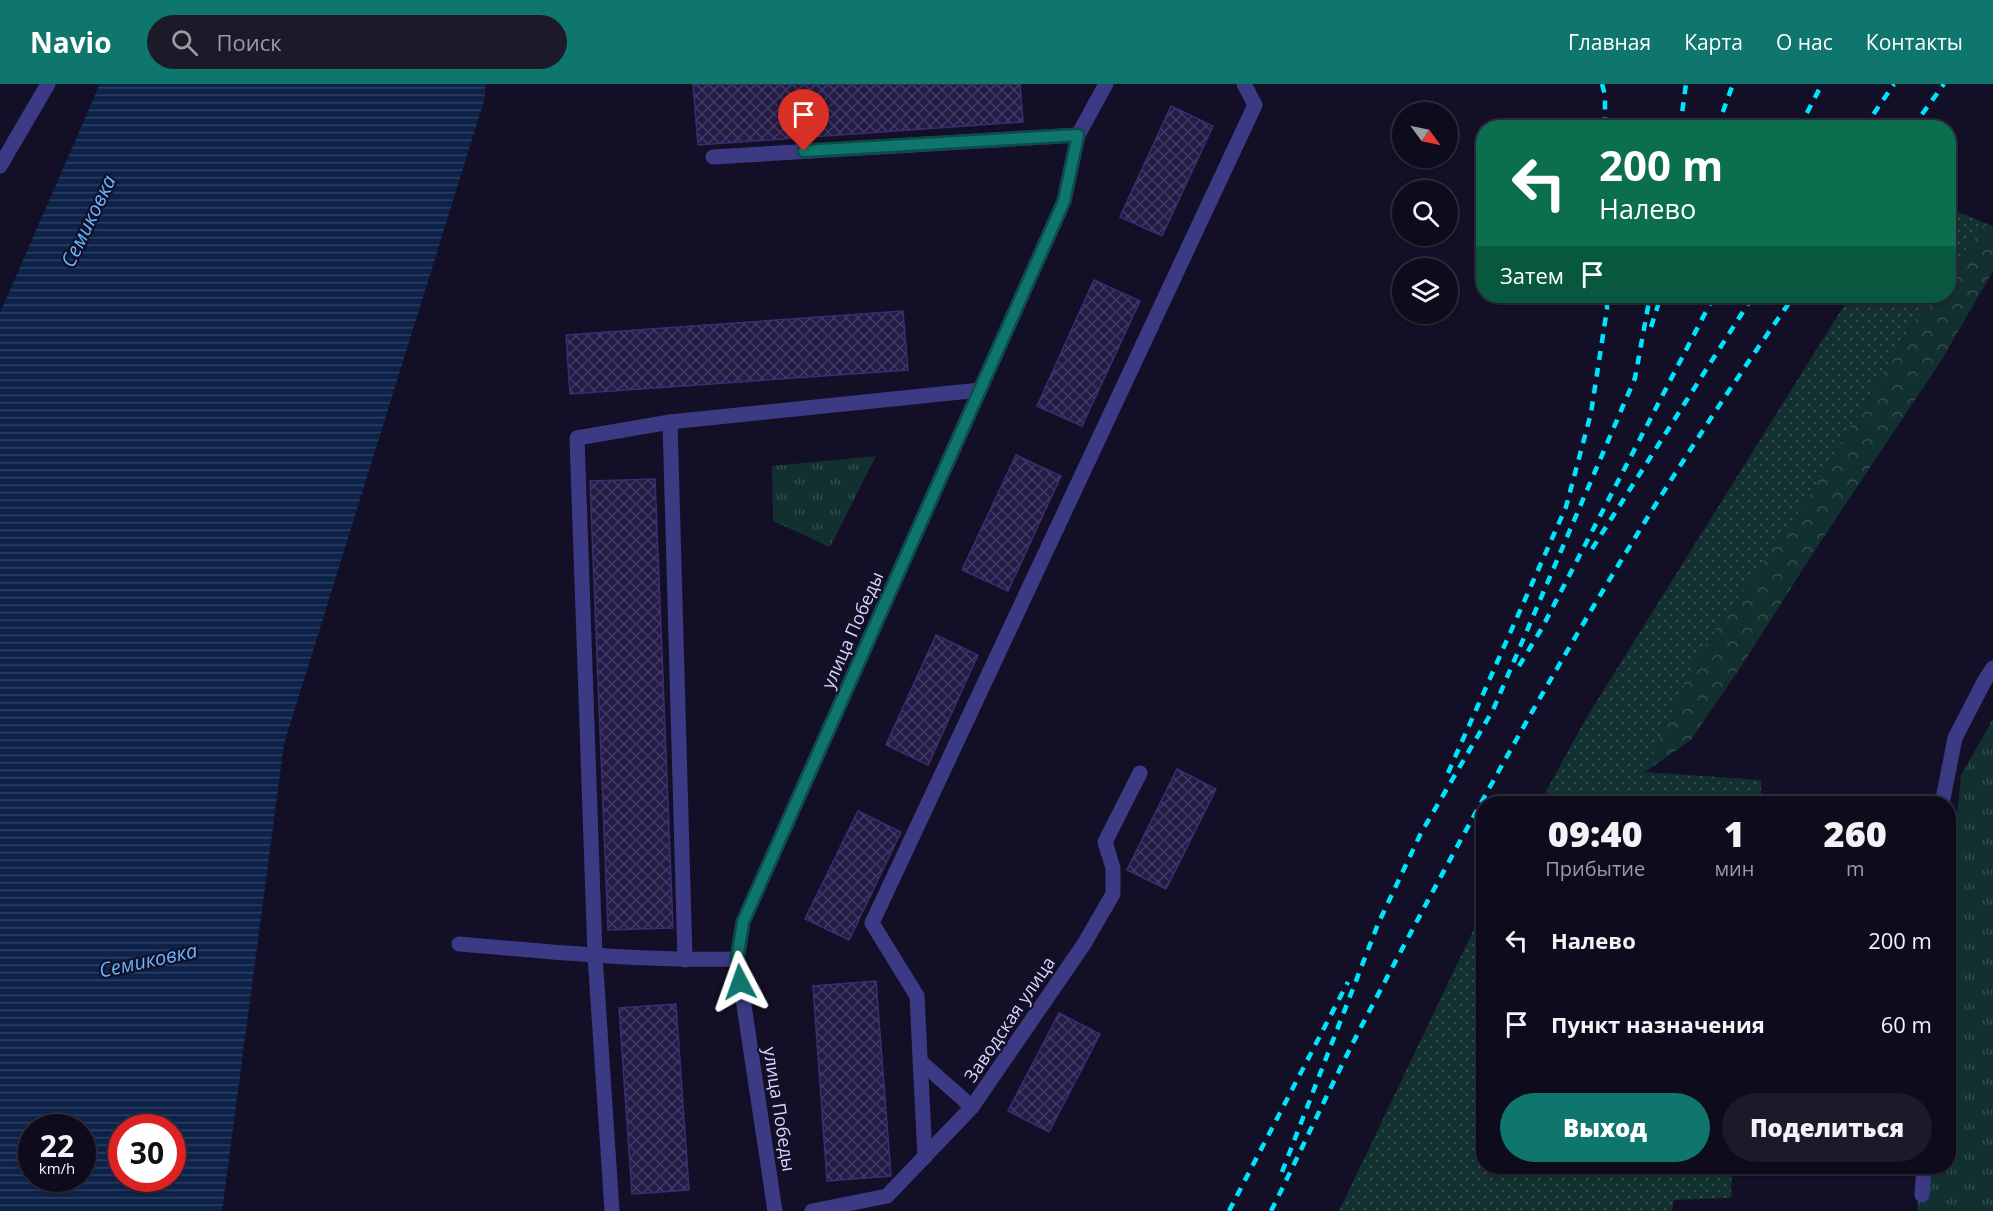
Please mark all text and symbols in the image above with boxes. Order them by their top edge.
search box [147,15,567,69]
text: Navio [30,23,111,61]
icon: search [168,26,201,59]
text: Поиск [216,27,282,57]
text: Главная [1568,28,1651,56]
text: Карта [1684,28,1743,56]
text: О нас [1776,28,1833,56]
text: Контакты [1866,28,1963,56]
pin [778,89,829,151]
icon: arrive [787,98,820,131]
north arrow [1392,102,1458,168]
map controls [1392,102,1458,324]
text: 200 m [1599,136,1723,193]
icon: left [1500,144,1578,222]
water label: Семиковка [54,170,122,272]
button: search [1392,180,1458,246]
text: Налево [1599,190,1696,227]
button: layers [1392,258,1458,324]
icon: arrive [1576,258,1609,291]
text: Затем [1500,260,1564,290]
street label: улица Победы [815,568,889,692]
text: 09:40 [1548,809,1643,858]
text: 1 [1724,809,1745,858]
text: 260 [1824,809,1887,858]
text: Прибытие [1545,855,1645,882]
text: мин [1714,855,1754,882]
text: m [1846,855,1864,882]
icon: left [1500,924,1533,957]
text: Налево [1551,925,1636,955]
text: 200 m [1868,925,1932,955]
water label: Семиковка [96,936,200,984]
position arrow [708,950,772,1014]
street label: Заводская улица [958,952,1060,1086]
icon: arrive [1500,1008,1533,1041]
text: Пункт назначения [1551,1009,1765,1039]
text: 60 m [1881,1009,1932,1039]
street label: улица Победы [758,1045,802,1173]
button: Выход [1500,1093,1710,1162]
button: Поделиться [1722,1093,1932,1162]
speed limit sign: 30 [108,1114,186,1192]
text: 22 [40,1125,74,1166]
text: km/h [39,1158,75,1178]

